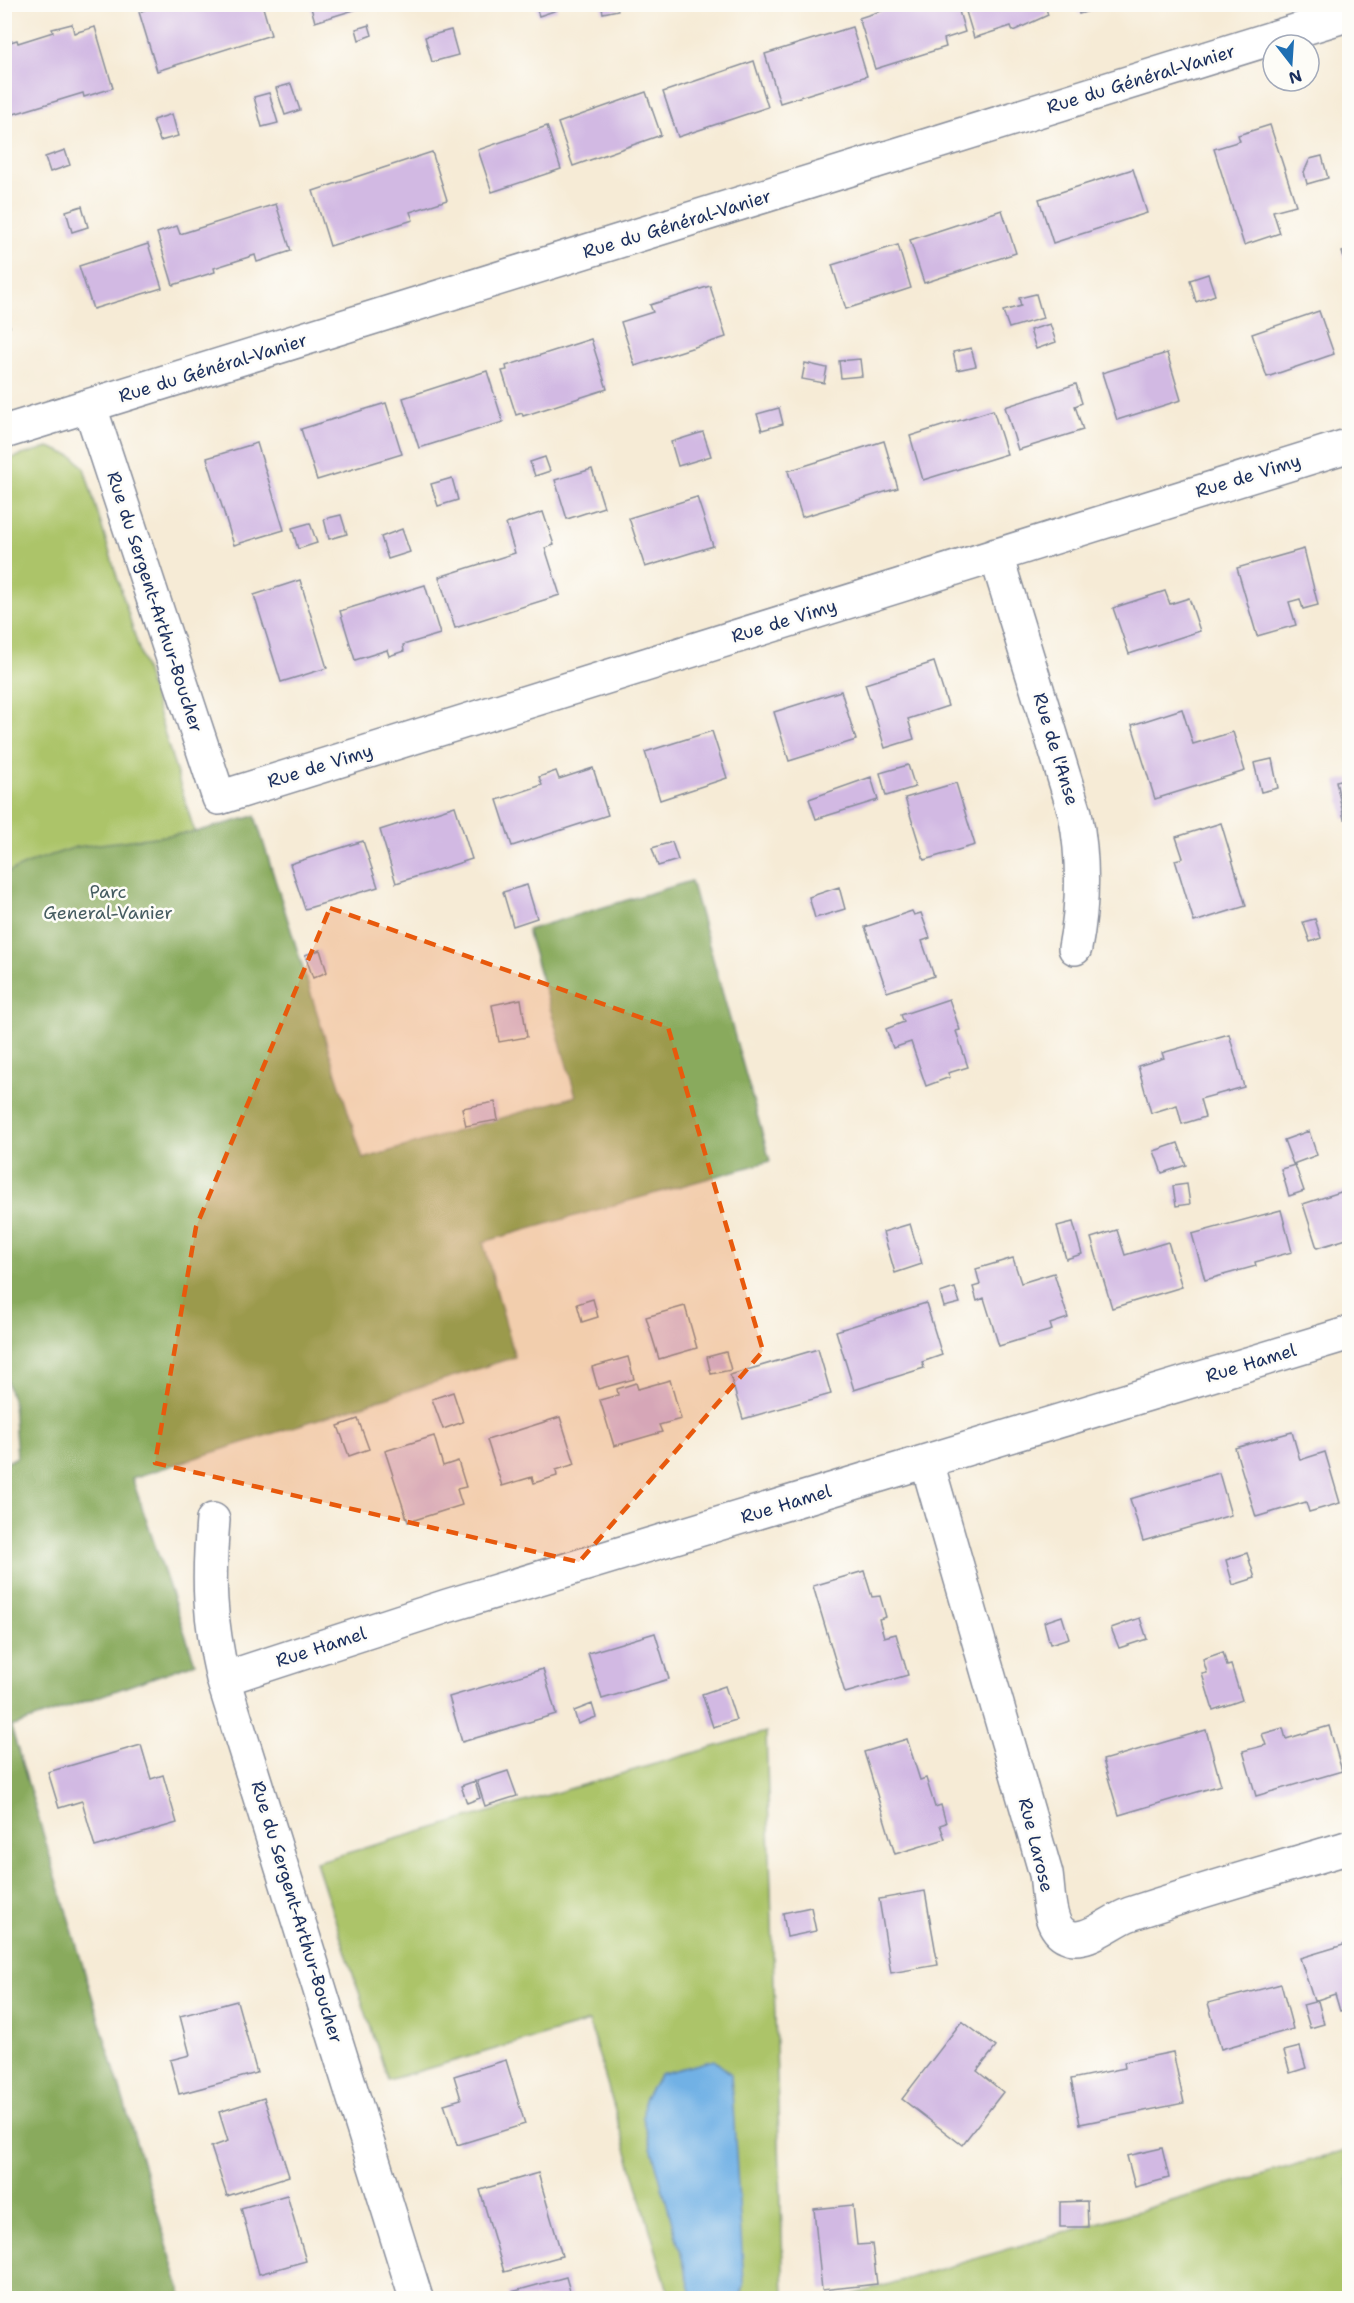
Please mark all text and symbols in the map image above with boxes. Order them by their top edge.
north arrow [1261,33,1321,93]
street label: Rue du Général-Vanier [1044,39,1238,119]
text: N [1286,65,1304,89]
street label: Rue du Général-Vanier [580,184,774,264]
street label: Rue du Général-Vanier [116,328,310,408]
street label: Rue de Vimy [1192,449,1304,503]
street label: Rue du Sergent-Arthur-Boucher [101,468,209,736]
street label: Rue de Vimy [728,594,840,648]
street label: Rue de l'Anse [1028,690,1084,808]
street label: Rue de Vimy [264,739,376,793]
park label: Parc General-Vanier [43,880,173,925]
street label: Rue Hamel [1203,1338,1300,1388]
street label: Rue Hamel [738,1479,835,1529]
street label: Rue Hamel [273,1621,370,1673]
street label: Rue du Sergent-Arthur-Boucher [246,1778,348,2046]
street label: Rue Larose [1013,1795,1059,1895]

